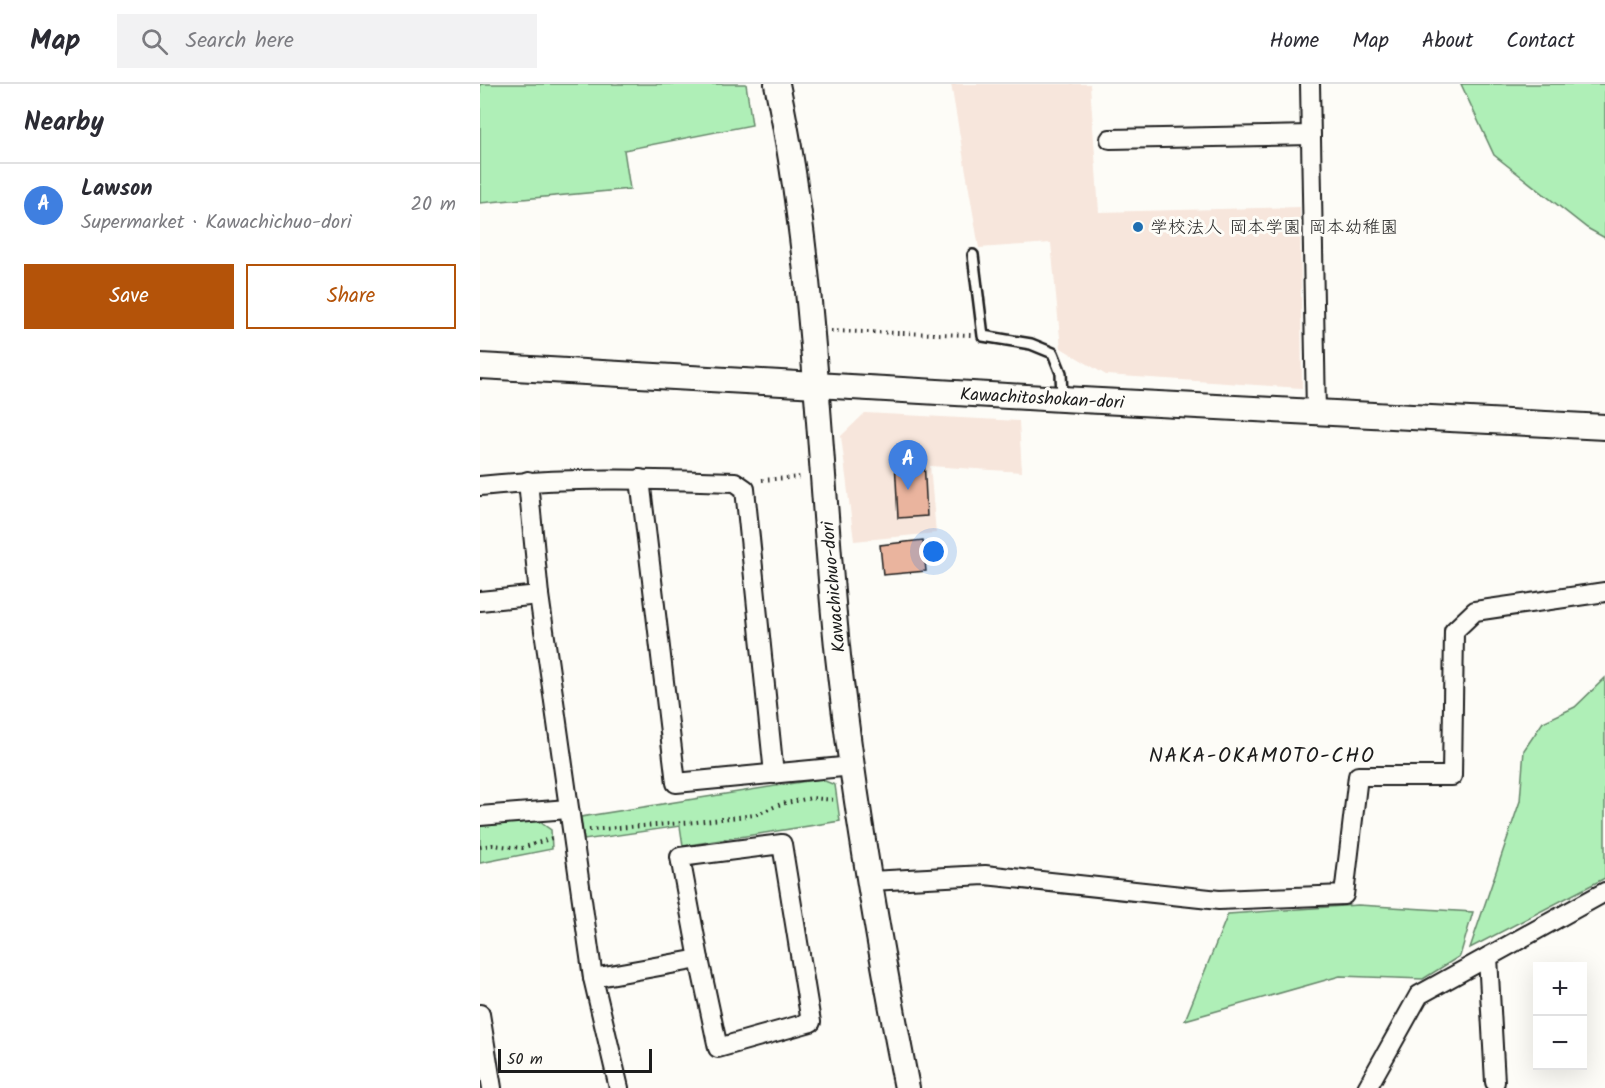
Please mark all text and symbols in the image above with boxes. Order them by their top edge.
search box [117,14,537,68]
text: Map [30,19,81,64]
text: Search here [186,24,294,59]
icon: search [138,25,171,58]
text: Home [1270,25,1319,58]
text: Map [1352,25,1389,58]
text: About [1422,25,1473,58]
text: Contact [1506,25,1575,58]
text: Nearby [24,102,104,144]
text: Lawson [81,172,152,207]
text: A [37,189,50,221]
text: 20 m [410,189,456,221]
text: Supermarket · Kawachichuo-dori [81,207,352,239]
place label: 学校法人 岡本学園 岡本幼稚園 [1150,214,1398,243]
marker: 学校法人 岡本学園 岡本幼稚園 [1131,220,1145,234]
button: Save [24,264,234,329]
button: Share [246,264,456,329]
street label: Kawachitoshokan-dori [959,381,1125,418]
pin: A [888,440,928,490]
street label: Kawachichuo-dori [814,519,855,654]
your location [919,537,948,566]
district label: NAKA-OKAMOTO-CHO [1149,740,1375,773]
map controls [1533,962,1587,1070]
button: + [1533,962,1587,1016]
button: − [1533,1016,1587,1070]
scale bar [498,1046,652,1074]
text: 50 m [507,1047,543,1072]

